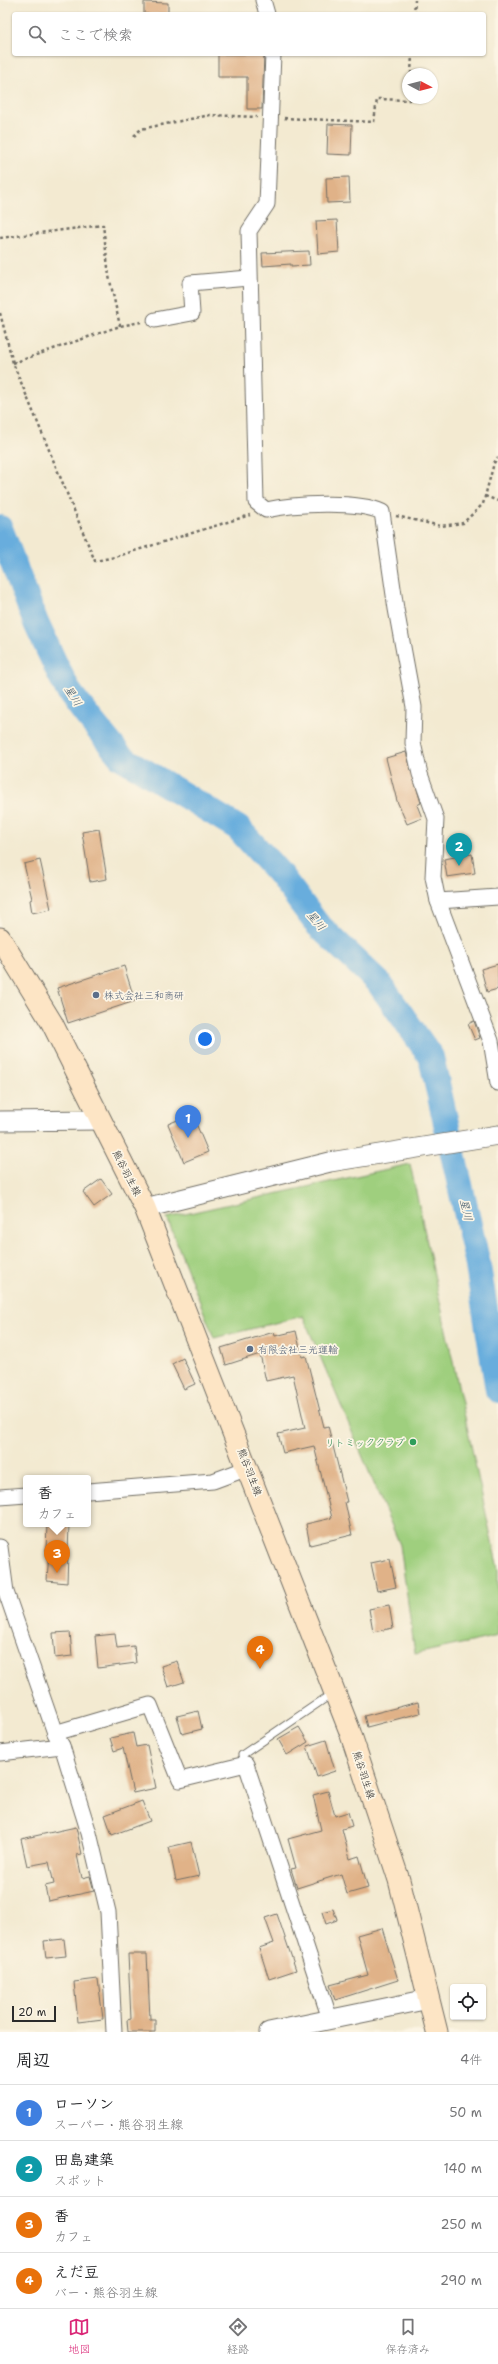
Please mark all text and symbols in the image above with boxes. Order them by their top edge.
search box [12,12,486,56]
icon: search [26,23,48,45]
text: ここで検索 [58,25,133,45]
north arrow [402,68,438,104]
water label: 星川 [61,683,85,709]
pin: 2 [446,833,472,866]
water label: 星川 [303,908,329,934]
place label: 株式会社三和商研 [104,989,184,1002]
marker: 株式会社三和商研 [91,990,101,1000]
your location [195,1029,215,1049]
pin: 1 [175,1105,201,1138]
street label: 熊谷羽生線 [110,1148,144,1198]
water label: 星川 [456,1198,476,1222]
place label: 有限会社三光運輸 [258,1343,338,1356]
marker: 有限会社三光運輸 [245,1344,255,1354]
place label: リトミッククラブ [325,1436,405,1449]
marker: リトミッククラブ [408,1437,418,1447]
street label: 熊谷羽生線 [235,1446,265,1498]
popup [23,1475,91,1527]
text: 香 [37,1483,53,1503]
text: カフェ [37,1505,77,1522]
pin: 3 [44,1540,70,1573]
pin: 4 [247,1636,273,1669]
street label: 熊谷羽生線 [350,1749,378,1801]
map controls [450,1984,486,2020]
button: locate [450,1984,486,2020]
scale bar [12,2004,56,2023]
text: 20 m [18,2005,46,2020]
text: 周辺 [16,2049,50,2071]
text: 4件 [460,2051,482,2068]
text: ローソン [54,2094,114,2114]
text: 1 [26,2104,32,2121]
text: 50 m [449,2104,482,2121]
text: スーパー · 熊谷羽生線 [54,2116,183,2133]
text: 田島建築 [54,2150,114,2170]
text: 2 [24,2160,34,2177]
text: 140 m [443,2160,482,2177]
text: スポット [54,2172,106,2189]
text: 香 [54,2206,69,2226]
text: 3 [24,2216,34,2233]
text: 250 m [441,2216,482,2233]
text: カフェ [54,2228,93,2245]
text: えだ豆 [54,2262,99,2282]
text: 4 [24,2272,34,2289]
text: 290 m [440,2272,482,2289]
text: バー · 熊谷羽生線 [54,2284,158,2301]
tab: 地図 [68,2316,90,2357]
tab: 経路 [227,2316,249,2357]
tab: 保存済み [386,2316,430,2357]

